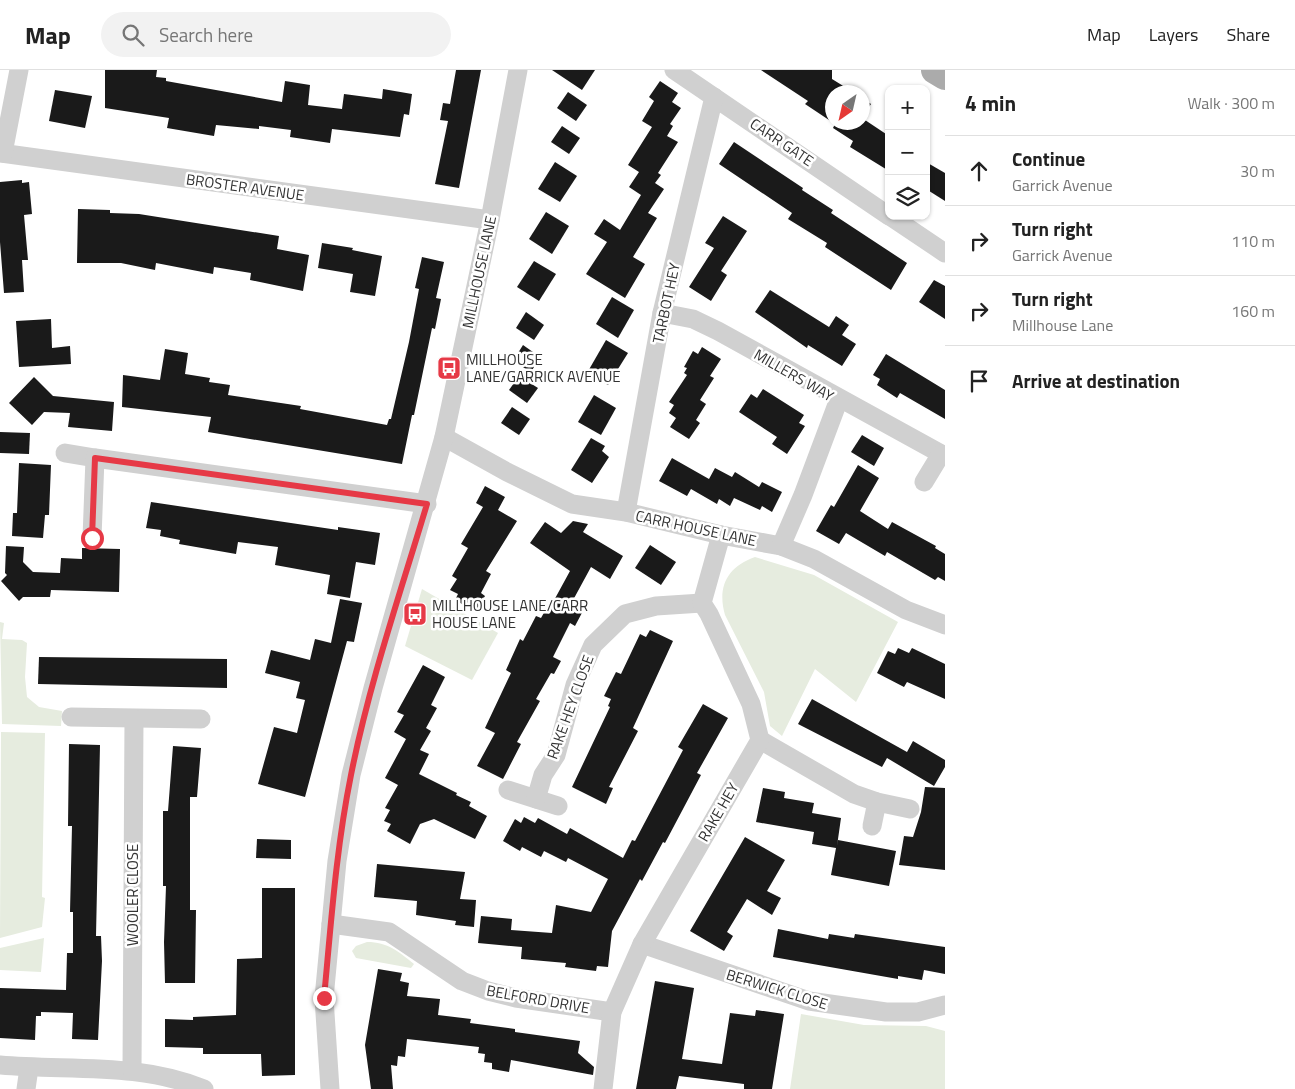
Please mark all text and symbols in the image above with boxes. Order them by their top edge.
search box [101,12,451,57]
text: Map [25,17,71,53]
text: Search here [159,20,253,49]
icon: search [119,21,147,49]
text: Map [1087,21,1121,48]
text: Layers [1149,21,1198,48]
text: Share [1226,21,1270,48]
north arrow [825,85,870,130]
map controls [885,85,930,220]
button: + [885,85,930,130]
text: 4 min [965,87,1016,119]
text: Walk · 300 m [1187,91,1275,115]
street label: CARR GATE [745,112,819,172]
button: − [885,130,930,175]
text: Continue [1012,144,1085,173]
icon: ahead [965,157,993,185]
text: 30 m [1240,159,1275,183]
street label: BROSTER AVENUE [185,167,305,207]
text: Garrick Avenue [1012,173,1113,197]
button: layers [885,175,930,220]
street label: MILLHOUSE LANE [456,214,502,330]
text: Turn right [1012,214,1093,243]
icon: right [965,227,993,255]
text: 110 m [1231,229,1275,253]
text: Garrick Avenue [1012,243,1113,267]
street label: TARBOT HEY [646,261,686,345]
text: Turn right [1012,284,1093,313]
icon: right [965,297,993,325]
text: 160 m [1231,299,1275,323]
text: Millhouse Lane [1012,313,1113,337]
street label: MILLERS WAY [750,343,838,407]
place label: MILLHOUSE LANE/GARRICK AVENUE [466,348,621,388]
bus stop icon: MILLHOUSE LANE/GARRICK AVENUE [436,355,462,381]
text: Arrive at destination [1012,366,1180,395]
icon: arrive [965,367,993,395]
street label: CARR HOUSE LANE [634,504,758,552]
route start [81,527,104,550]
place label: MILLHOUSE LANE/CARR HOUSE LANE [432,594,588,634]
bus stop icon: MILLHOUSE LANE/CARR HOUSE LANE [402,601,428,627]
street label: RAKE HEY CLOSE [540,652,600,762]
street label: RAKE HEY [692,778,744,846]
street label: WOOLER CLOSE [121,844,144,946]
street label: BERWICK CLOSE [723,963,831,1015]
street label: BELFORD DRIVE [485,979,591,1019]
route end [313,987,336,1010]

